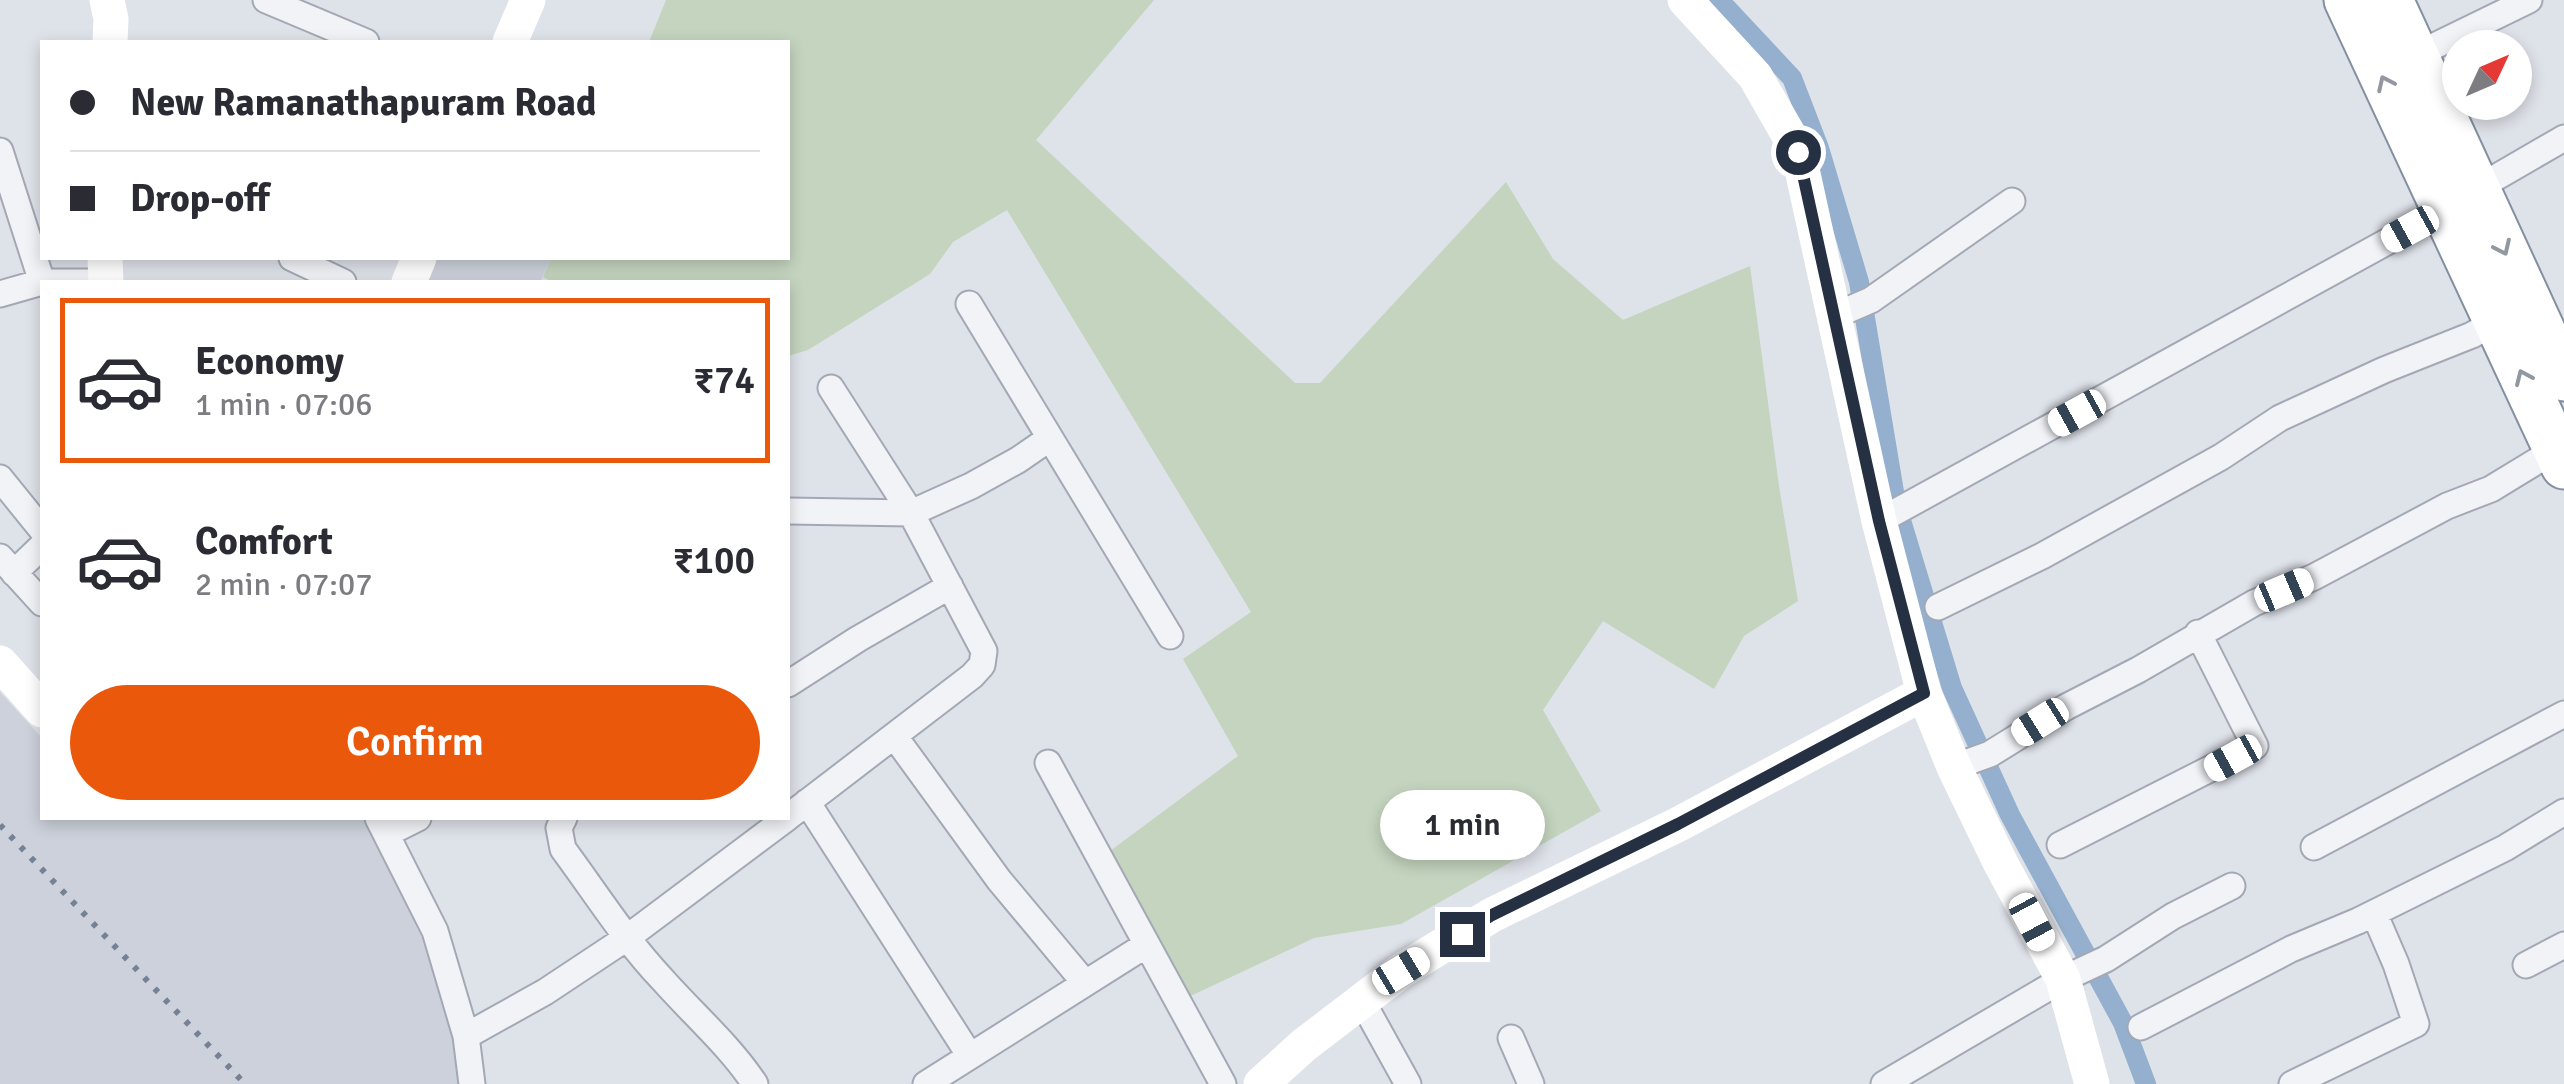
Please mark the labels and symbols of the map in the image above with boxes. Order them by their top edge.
north arrow [2442,30,2532,120]
one-way arrow [2378,75,2398,93]
route start [1776,130,1821,175]
car [2376,201,2444,257]
one-way arrow [2491,238,2511,256]
one-way arrow [2515,369,2535,387]
car [2043,385,2111,441]
car [2251,564,2317,616]
car [2007,693,2073,751]
car [2199,730,2267,786]
callout: 1 min [1380,789,1544,859]
car [2005,888,2059,956]
route end [1440,912,1485,957]
car [1368,943,1434,999]

